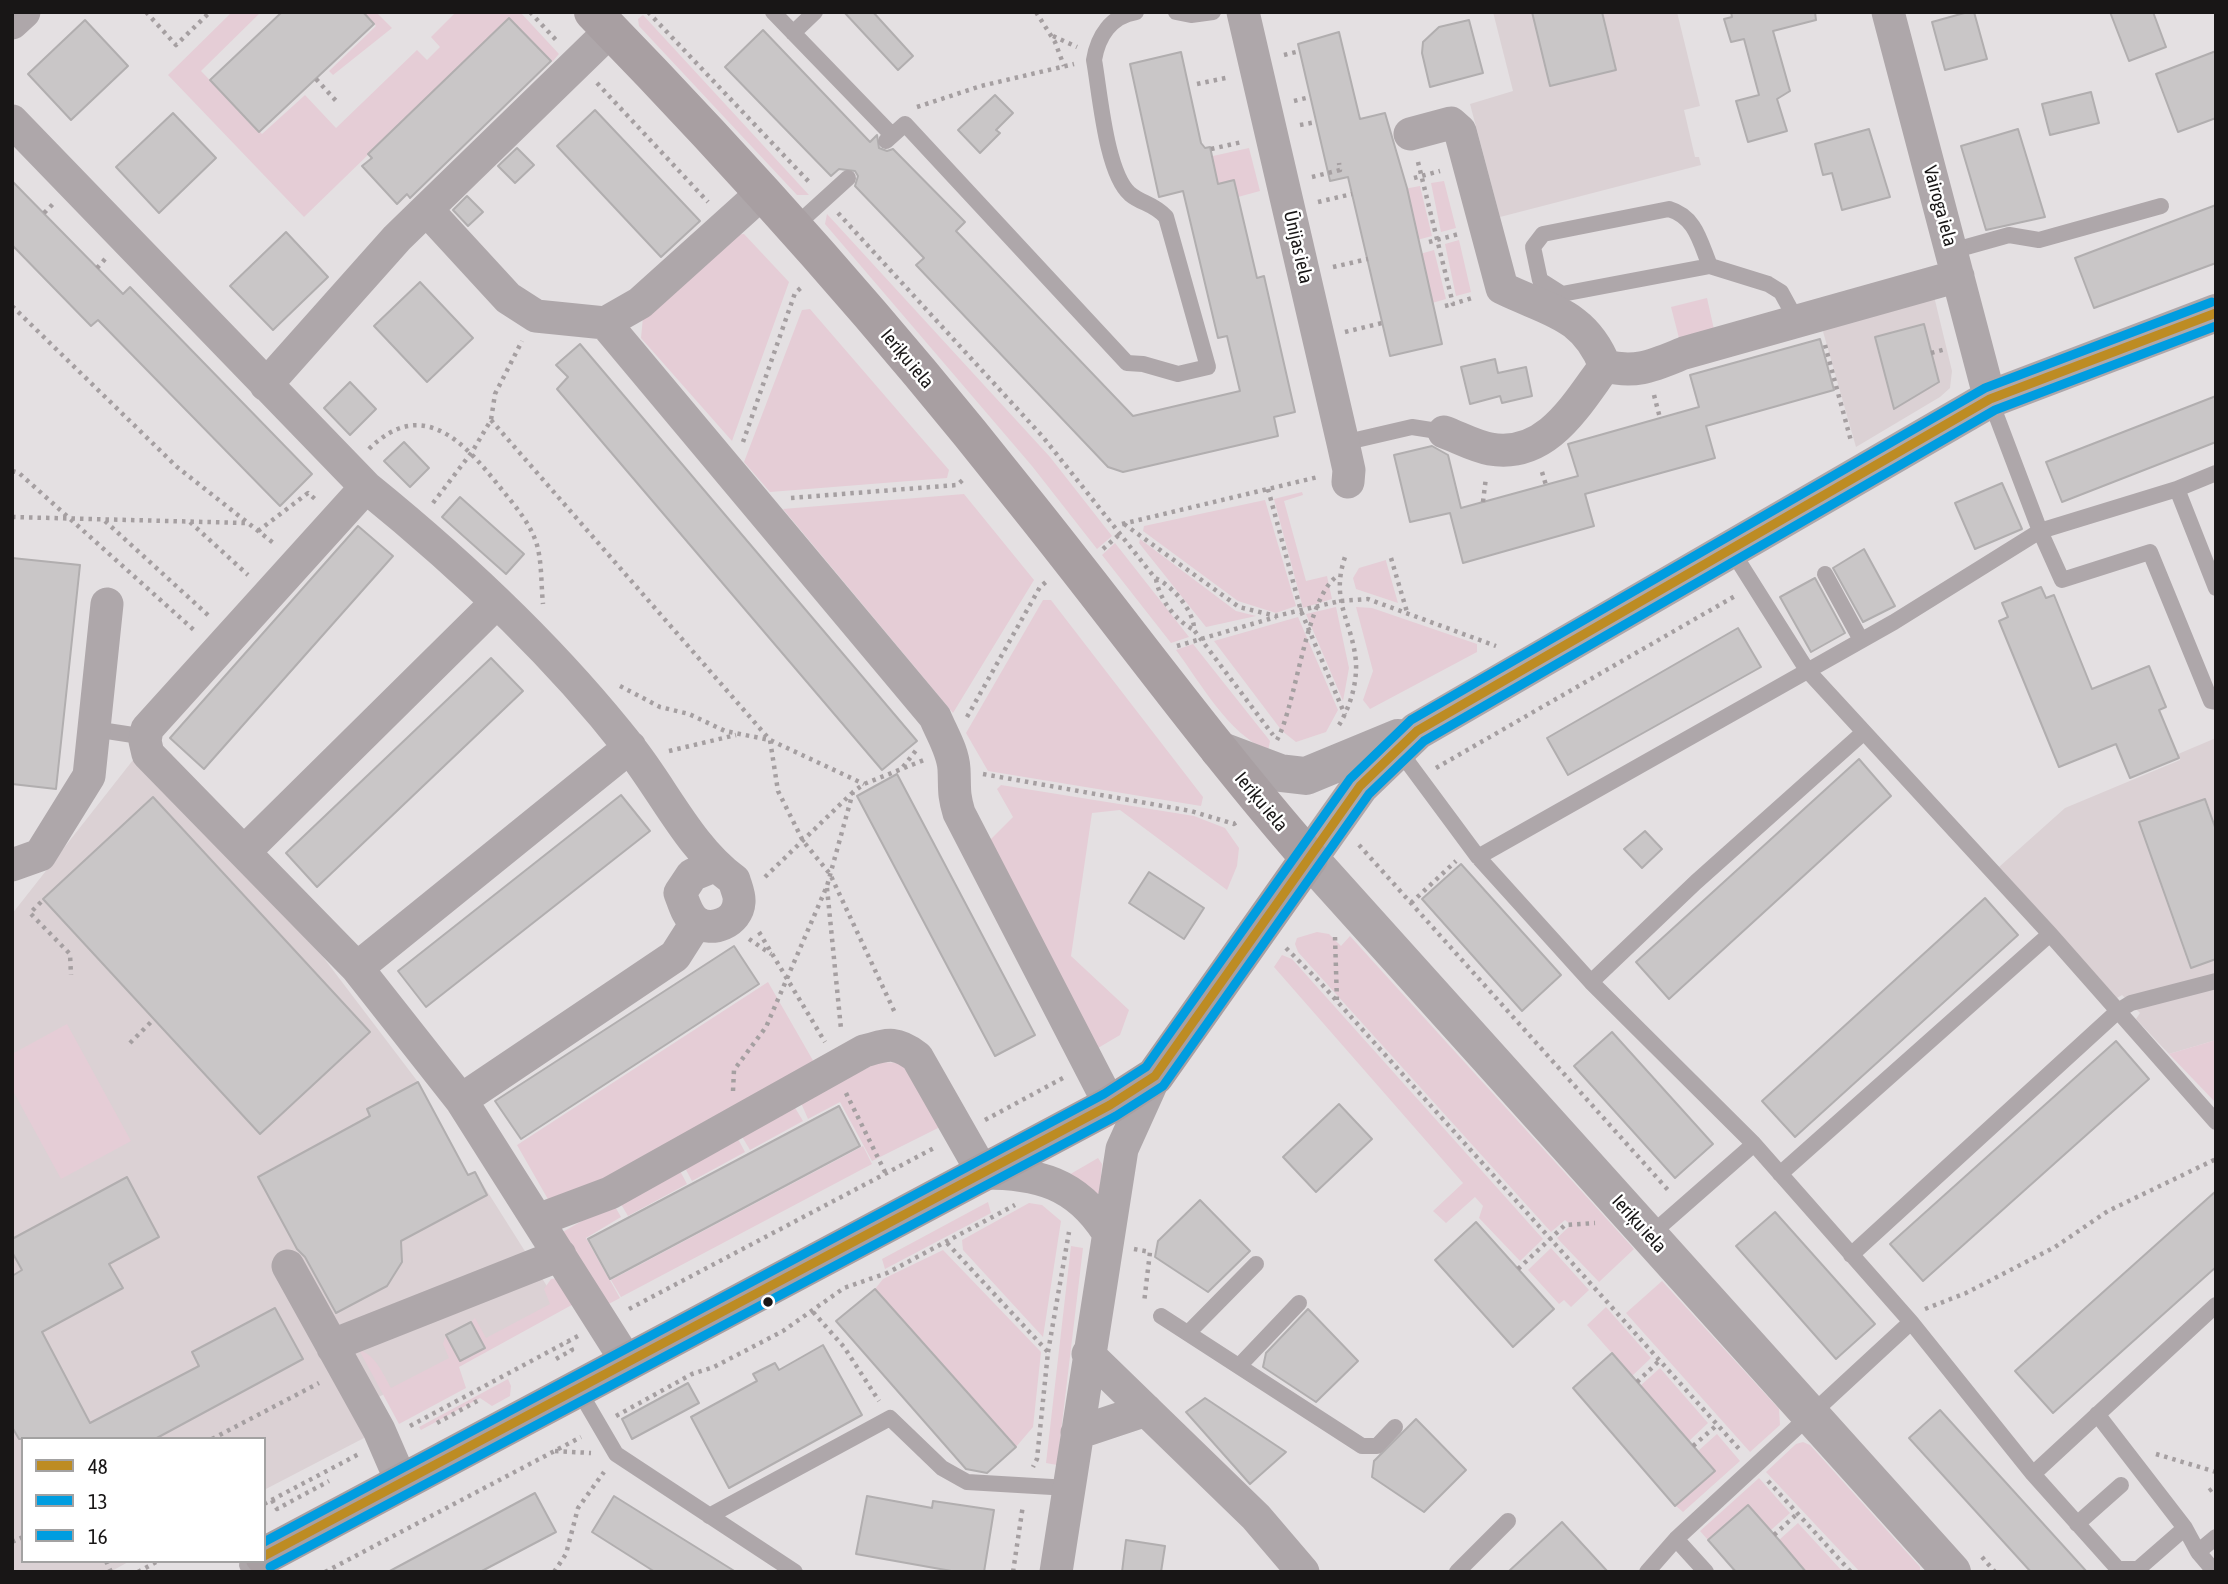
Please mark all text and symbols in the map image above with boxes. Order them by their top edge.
street label: Vairoga iela [1918,163,1962,249]
street label: Ūnijas iela [1279,208,1317,286]
street label: Ieriķu iela [876,325,938,393]
street label: Ieriķu iela [1230,768,1292,836]
street label: Ieriķu iela [1607,1190,1671,1258]
unlabelled marker [761,1295,775,1309]
legend [21,1437,266,1563]
text: 48 [88,1454,108,1478]
text: 13 [88,1489,108,1513]
text: 16 [88,1524,108,1548]

